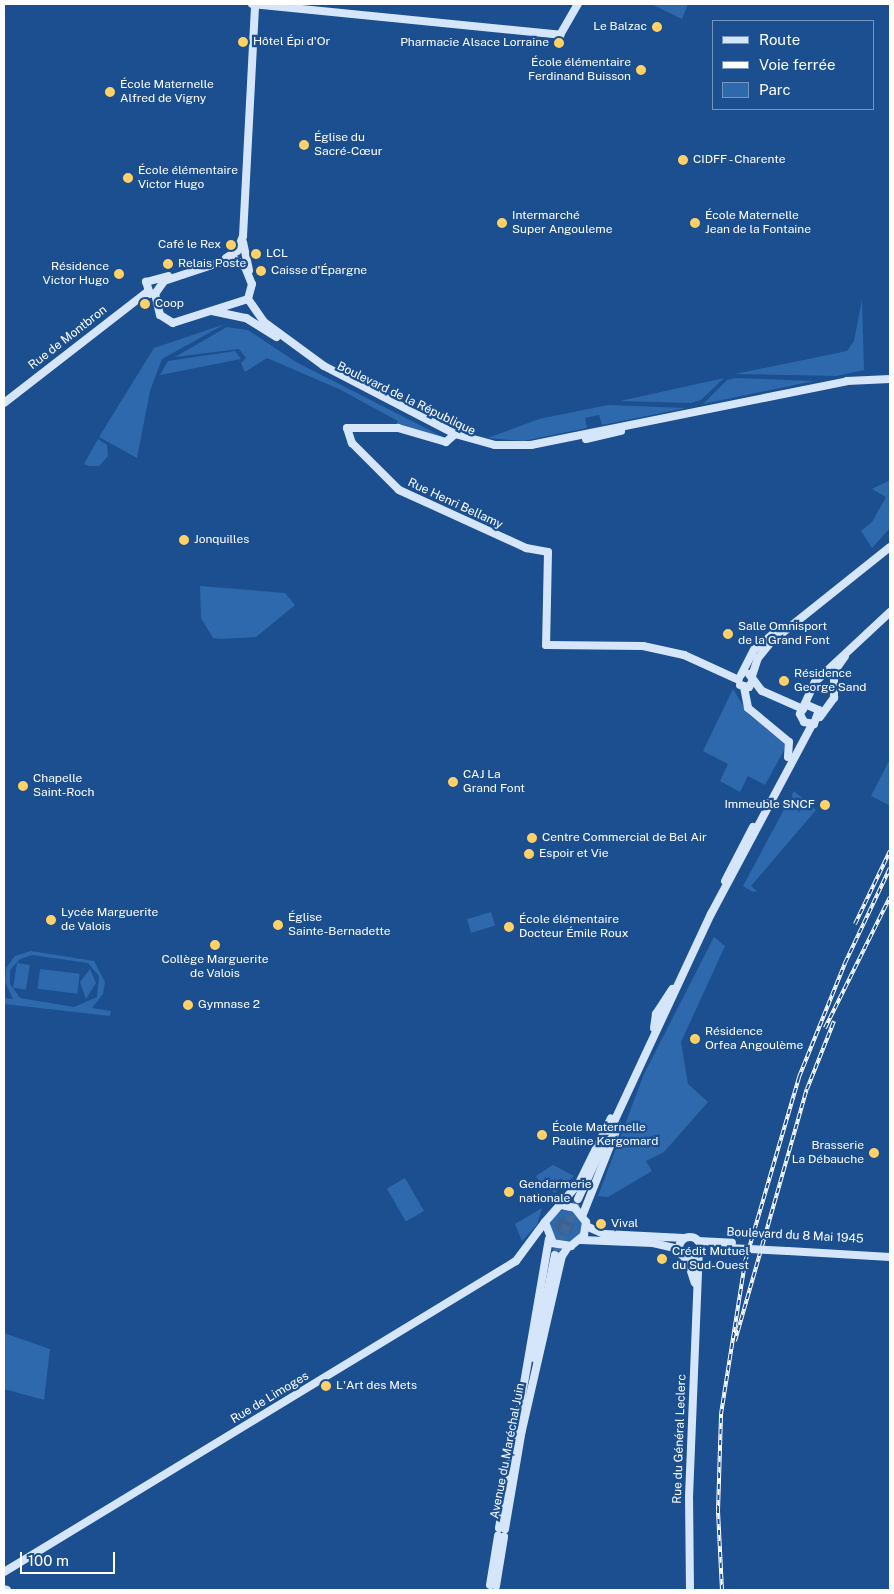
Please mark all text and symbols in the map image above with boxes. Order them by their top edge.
place label: Le Balzac [593,20,647,34]
legend [712,20,874,110]
marker: Le Balzac [651,21,663,33]
text: Route [759,31,800,48]
place label: Hôtel Épi d'Or [253,35,330,49]
marker: Hôtel Épi d'Or [237,36,249,48]
place label: Pharmacie Alsace Lorraine [400,36,549,50]
marker: Pharmacie Alsace Lorraine [553,37,565,49]
place label: École élémentaire Ferdinand Buisson [528,56,631,84]
text: Voie ferrée [759,56,836,73]
marker: École élémentaire Ferdinand Buisson [635,64,647,76]
place label: École Maternelle Alfred de Vigny [120,78,214,106]
text: Parc [759,81,791,98]
marker: École Maternelle Alfred de Vigny [104,86,116,98]
place label: Église du Sacré-Cœur [314,131,382,159]
marker: Église du Sacré-Cœur [298,139,310,151]
place label: CIDFF - Charente [693,153,789,167]
marker: CIDFF - Charente [677,154,689,166]
place label: École élémentaire Victor Hugo [138,164,238,192]
marker: École élémentaire Victor Hugo [122,172,134,184]
place label: Intermarché Super Angouleme [512,209,612,237]
place label: École Maternelle Jean de la Fontaine [705,209,811,237]
marker: Intermarché Super Angouleme [496,217,508,229]
marker: École Maternelle Jean de la Fontaine [689,217,701,229]
place label: Café le Rex [158,238,221,252]
marker: Café le Rex [225,239,237,251]
place label: LCL [266,247,288,261]
marker: LCL [250,248,262,260]
place label: Relais Poste [178,257,246,271]
marker: Relais Poste [162,258,174,270]
place label: Résidence Victor Hugo [43,260,109,288]
place label: Caisse d'Épargne [271,264,367,278]
marker: Caisse d'Épargne [255,265,267,277]
marker: Résidence Victor Hugo [113,268,125,280]
place label: Coop [155,297,184,311]
marker: Coop [139,298,151,310]
street label: Rue de Montbron [26,303,110,373]
street label: Boulevard de la République [334,359,478,439]
street label: Rue Henri Bellamy [405,476,505,532]
place label: Jonquilles [194,533,249,547]
marker: Jonquilles [178,534,190,546]
place label: Salle Omnisport de la Grand Font [738,620,830,648]
marker: Salle Omnisport de la Grand Font [722,628,734,640]
place label: Résidence George Sand [794,667,867,695]
marker: Résidence George Sand [778,675,790,687]
place label: CAJ La Grand Font [463,768,525,796]
place label: Chapelle Saint-Roch [33,772,94,800]
marker: CAJ La Grand Font [447,776,459,788]
marker: Chapelle Saint-Roch [17,780,29,792]
place label: Immeuble SNCF [724,798,815,812]
marker: Immeuble SNCF [819,799,831,811]
place label: Centre Commercial de Bel Air [542,831,707,845]
marker: Centre Commercial de Bel Air [526,832,538,844]
place label: Espoir et Vie [539,847,609,861]
marker: Espoir et Vie [523,848,535,860]
place label: Lycée Marguerite de Valois [61,906,158,934]
place label: Église Sainte-Bernadette [288,911,390,939]
place label: École élémentaire Docteur Émile Roux [519,913,628,941]
marker: Lycée Marguerite de Valois [45,914,57,926]
marker: Église Sainte-Bernadette [272,919,284,931]
marker: École élémentaire Docteur Émile Roux [503,921,515,933]
marker: Collège Marguerite de Valois [209,939,221,951]
place label: Collège Marguerite de Valois [161,953,269,981]
place label: Gymnase 2 [198,998,260,1012]
marker: Gymnase 2 [182,999,194,1011]
place label: Résidence Orfea Angoulème [705,1025,803,1053]
marker: Résidence Orfea Angoulème [689,1033,701,1045]
place label: École Maternelle Pauline Kergomard [552,1121,658,1149]
marker: École Maternelle Pauline Kergomard [536,1129,548,1141]
place label: Brasserie La Débauche [792,1139,864,1167]
marker: Brasserie La Débauche [868,1147,880,1159]
place label: Gendarmerie nationale [519,1178,592,1206]
marker: Gendarmerie nationale [503,1186,515,1198]
place label: Vival [611,1217,638,1231]
marker: Vival [595,1218,607,1230]
street label: Boulevard du 8 Mai 1945 [726,1225,864,1247]
place label: Crédit Mutuel du Sud-Ouest [672,1245,749,1273]
marker: Crédit Mutuel du Sud-Ouest [656,1253,668,1265]
street label: Rue de Limoges [228,1369,312,1427]
street label: Rue du Général Leclerc [671,1374,689,1504]
place label: L'Art des Mets [336,1379,417,1393]
marker: L'Art des Mets [320,1380,332,1392]
street label: Avenue du Maréchal Juin [488,1382,528,1520]
scale bar [22,1542,118,1574]
text: 100 m [28,1552,69,1569]

